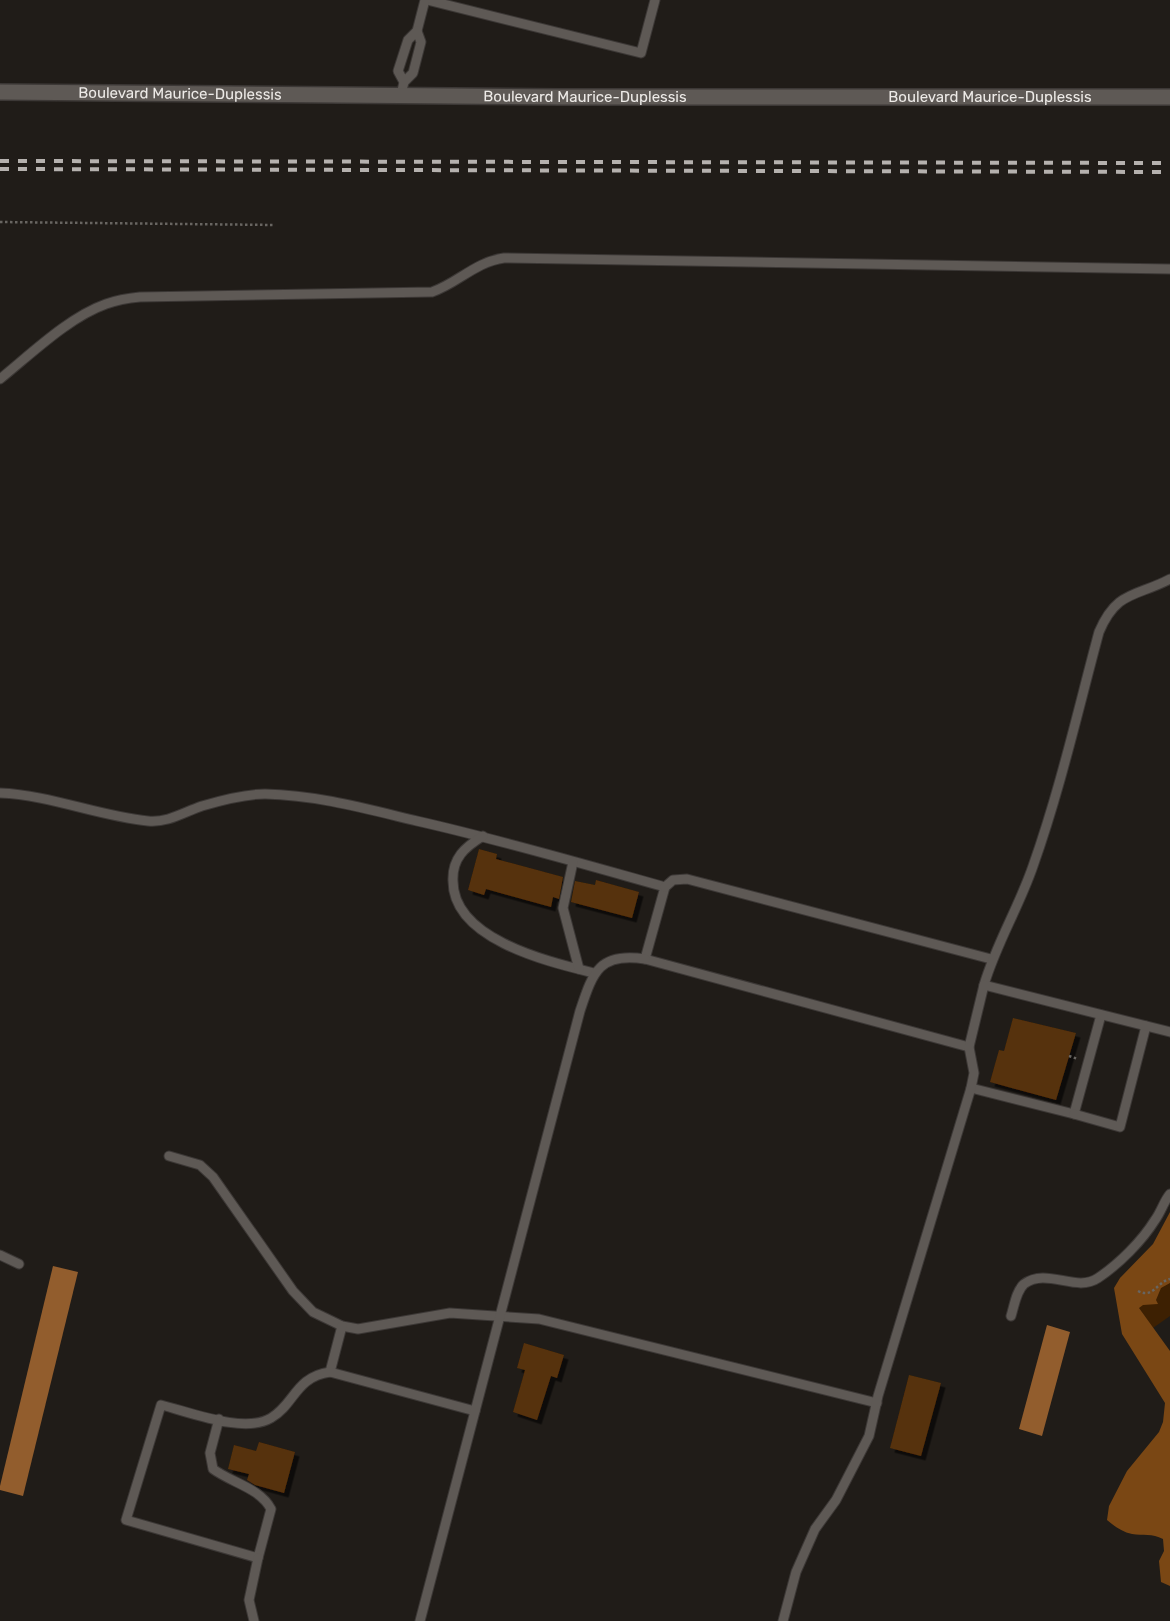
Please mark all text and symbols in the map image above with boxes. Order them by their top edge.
street label: Boulevard Maurice-Duplessis [78,84,282,104]
street label: Boulevard Maurice-Duplessis [483,87,687,106]
street label: Boulevard Maurice-Duplessis [888,88,1092,106]

